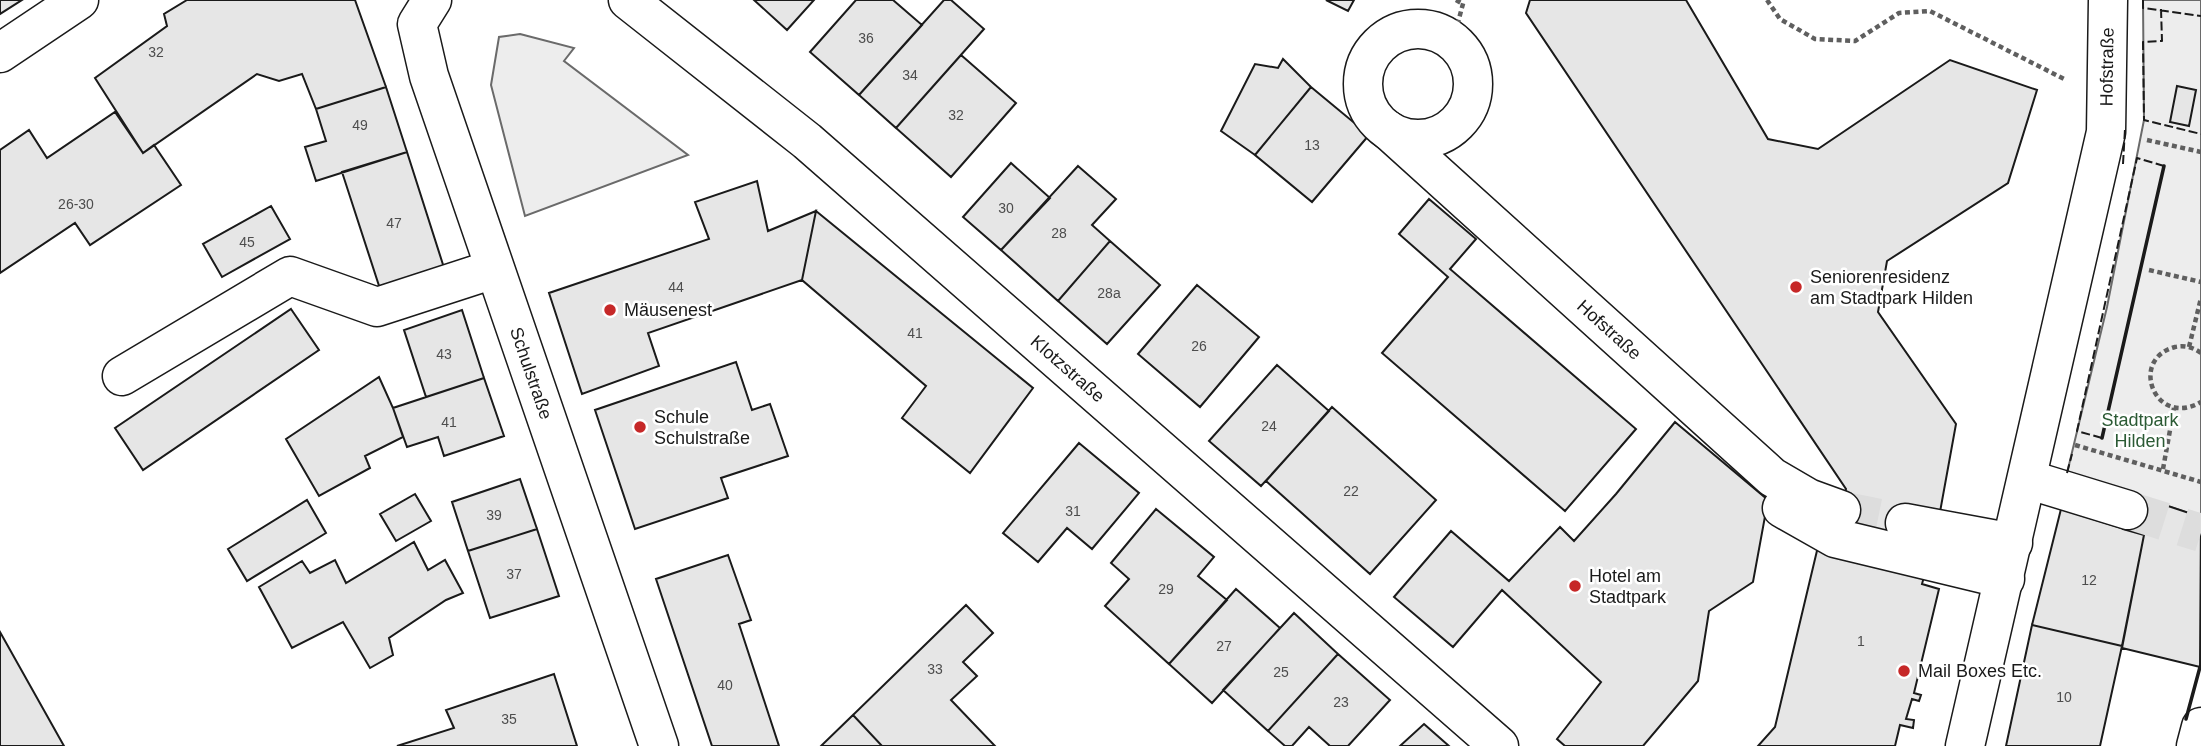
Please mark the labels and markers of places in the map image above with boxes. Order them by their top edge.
place label: Seniorenresidenz am Stadtpark Hilden [1810,267,1973,308]
marker: Seniorenresidenz am Stadtpark Hilden [1788,279,1804,295]
place label: Mäusenest [624,300,712,320]
marker: Mäusenest [602,302,618,318]
place label: Schule Schulstraße [654,407,750,448]
marker: Schule Schulstraße [632,419,648,435]
place label: Hotel am Stadtpark [1589,566,1667,607]
marker: Hotel am Stadtpark [1567,578,1583,594]
place label: Mail Boxes Etc. [1918,661,2042,681]
marker: Mail Boxes Etc. [1896,663,1912,679]

